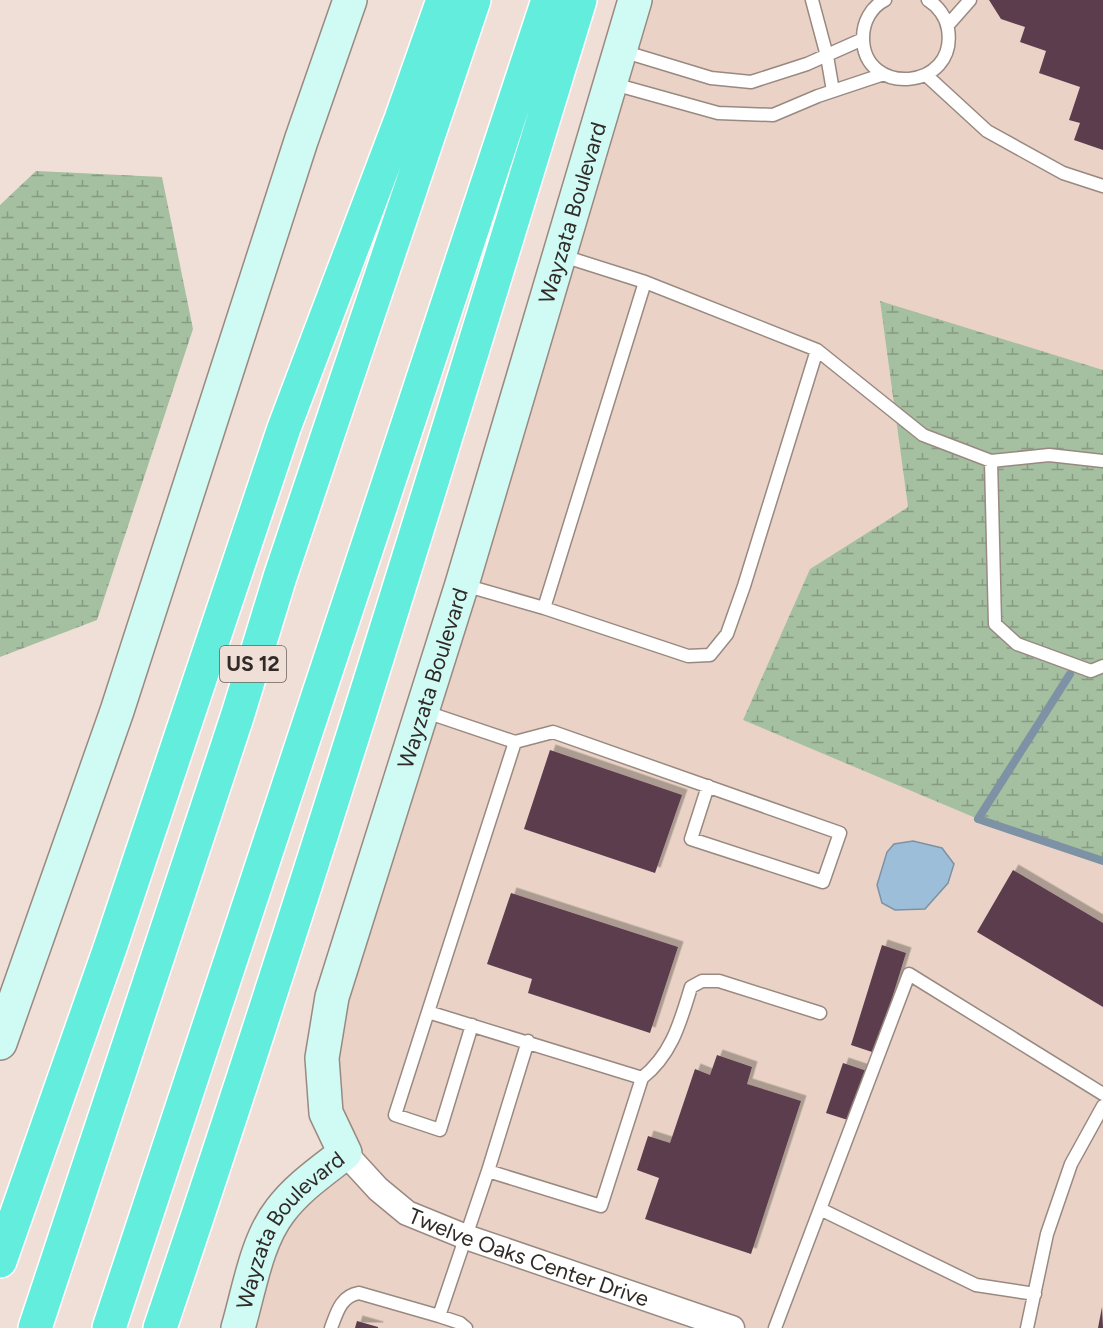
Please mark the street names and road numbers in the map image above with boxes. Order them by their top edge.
street label: Wayzata Boulevard [533,119,612,307]
street label: Wayzata Boulevard [392,585,474,772]
road number: US 12 [220,646,286,682]
street label: Wayzata Boulevard [231,1146,350,1312]
street label: Twelve Oaks Center Drive [404,1202,652,1313]

